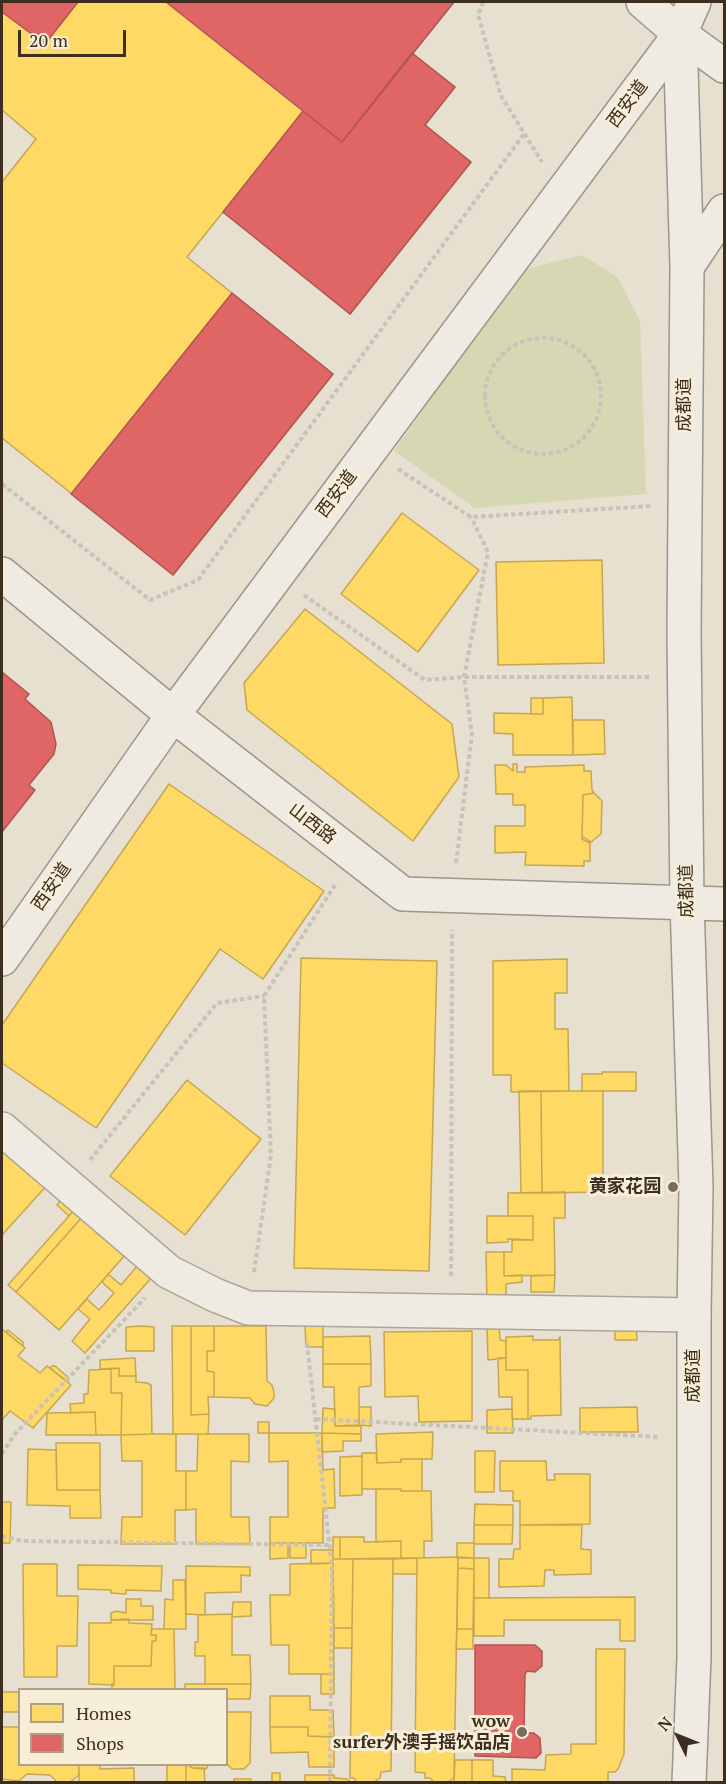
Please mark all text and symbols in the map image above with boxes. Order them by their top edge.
scale bar [21,18,129,56]
text: 20 m [29,28,68,52]
street label: 西安道 [603,76,653,132]
street label: 成都道 [674,378,696,432]
street label: 西安道 [312,466,362,522]
street label: 山西路 [284,799,340,849]
street label: 西安道 [28,859,76,915]
street label: 成都道 [676,864,698,918]
place label: 黄家花园 [589,1176,661,1198]
marker: 黄家花园 [666,1180,680,1194]
street label: 成都道 [683,1349,705,1403]
legend [18,1688,228,1766]
text: Homes [76,1701,131,1725]
north arrow [648,1706,708,1766]
place label: wow surfer外澳手摇饮品店 [333,1711,510,1754]
text: N [653,1712,677,1736]
marker: wow surfer外澳手摇饮品店 [515,1725,529,1739]
text: Shops [76,1731,124,1755]

